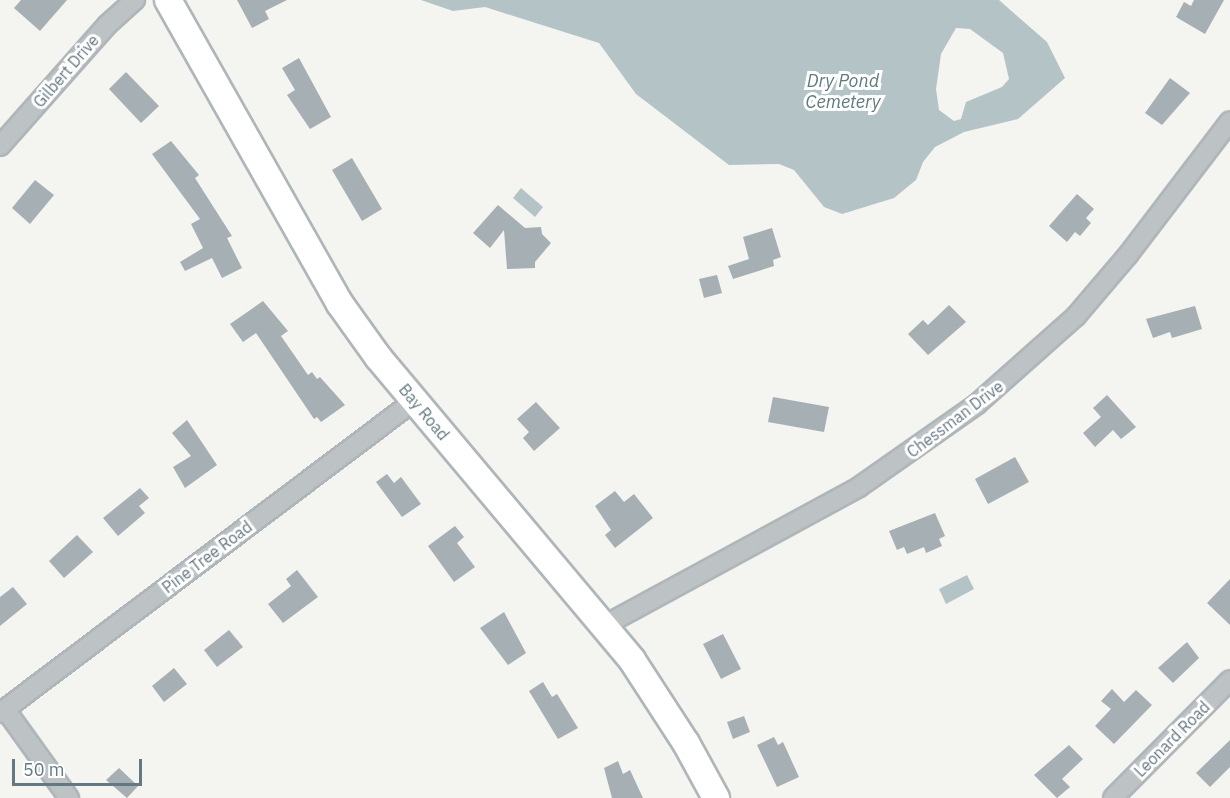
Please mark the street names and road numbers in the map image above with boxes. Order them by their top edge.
street label: Gilbert Drive [29,31,103,111]
street label: Chessman Drive [903,376,1007,462]
street label: Bay Road [395,380,453,444]
street label: Pine Tree Road [158,517,256,597]
street label: Leonard Road [1130,697,1214,781]

